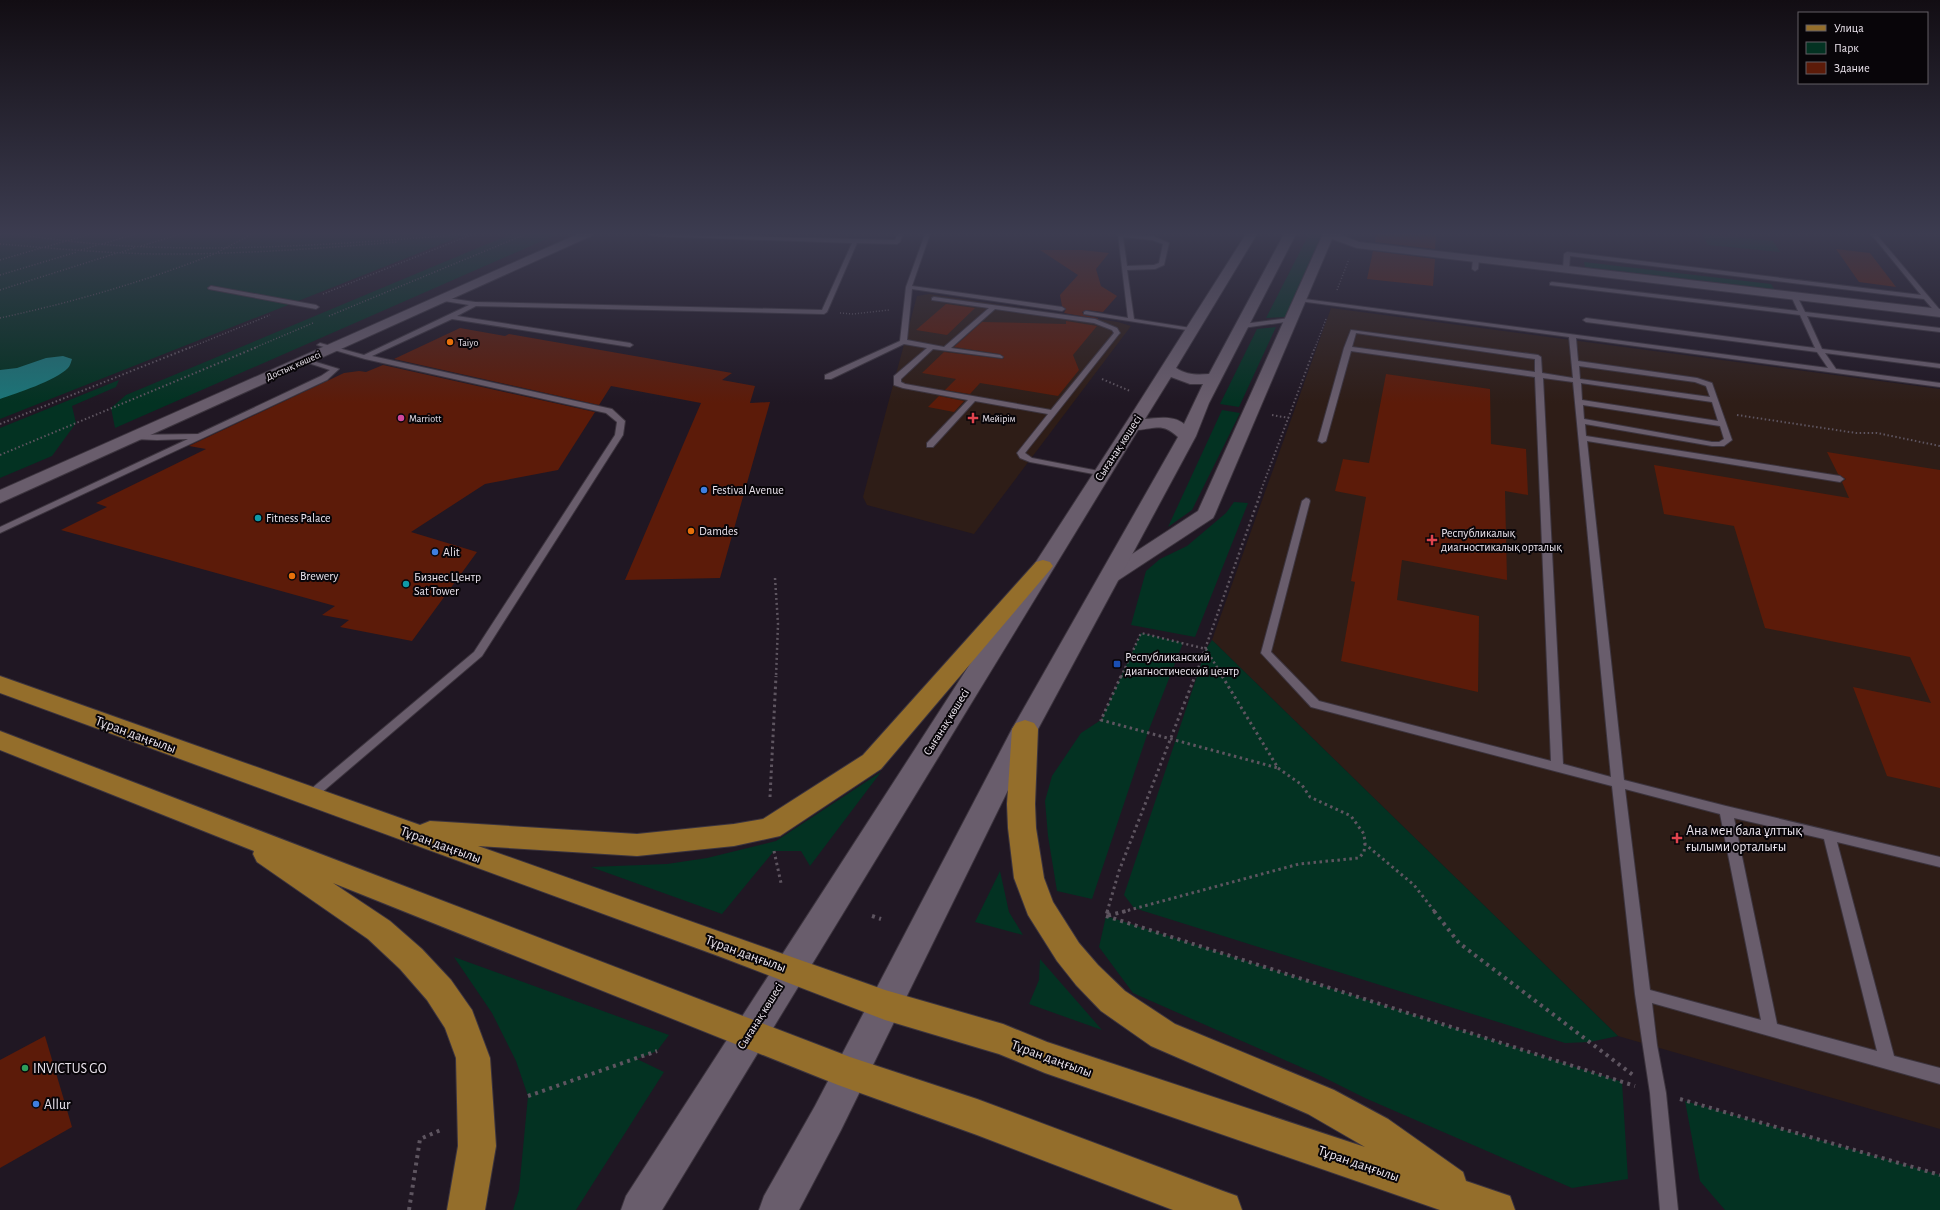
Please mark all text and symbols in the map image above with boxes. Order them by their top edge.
legend [1798,12,1928,84]
text: Улица [1834,22,1864,34]
text: Парк [1834,42,1859,54]
text: Здание [1834,62,1870,74]
marker: Taiyo [445,337,455,347]
place label: Taiyo [458,338,478,348]
street label: Достық көшесі [264,349,322,382]
marker: Мейірім [967,412,979,424]
marker: Marriott [396,413,406,423]
street label: Сығанақ көшесі [1092,413,1144,483]
place label: Marriott [409,414,442,424]
place label: Мейірім [982,414,1016,424]
place label: Festival Avenue [712,484,784,496]
marker: Festival Avenue [699,485,709,495]
place label: Fitness Palace [266,512,331,524]
marker: Fitness Palace [253,513,263,523]
place label: Damdes [699,525,738,537]
marker: Damdes [686,526,696,536]
place label: Республикалық диагностикалық орталық [1441,527,1562,553]
marker: Республикалық диагностикалық орталық [1426,534,1438,546]
place label: Alit [443,546,460,558]
marker: Alit [430,547,440,557]
place label: Brewery [300,570,338,583]
marker: Brewery [287,571,297,581]
place label: Бизнес Центр Sat Tower [414,571,481,597]
marker: Бизнес Центр Sat Tower [401,579,411,589]
place label: Республиканский диагностический центр [1125,651,1239,677]
marker: Республиканский диагностический центр [1112,659,1122,669]
street label: Сығанақ көшесі [921,687,971,757]
street label: Тұран даңғылы [93,714,178,756]
street label: Тұран даңғылы [398,824,483,866]
place label: Ана мен бала ұлттық ғылыми орталығы [1686,824,1802,854]
marker: Ана мен бала ұлттық ғылыми орталығы [1671,832,1683,844]
street label: Тұран даңғылы [703,933,788,975]
street label: Сығанақ көшесі [735,981,785,1051]
street label: Тұран даңғылы [1009,1038,1094,1080]
place label: INVICTUS GO [33,1062,107,1076]
marker: INVICTUS GO [20,1063,30,1073]
place label: Allur [44,1098,71,1112]
marker: Allur [31,1099,41,1109]
street label: Тұран даңғылы [1316,1144,1401,1184]

